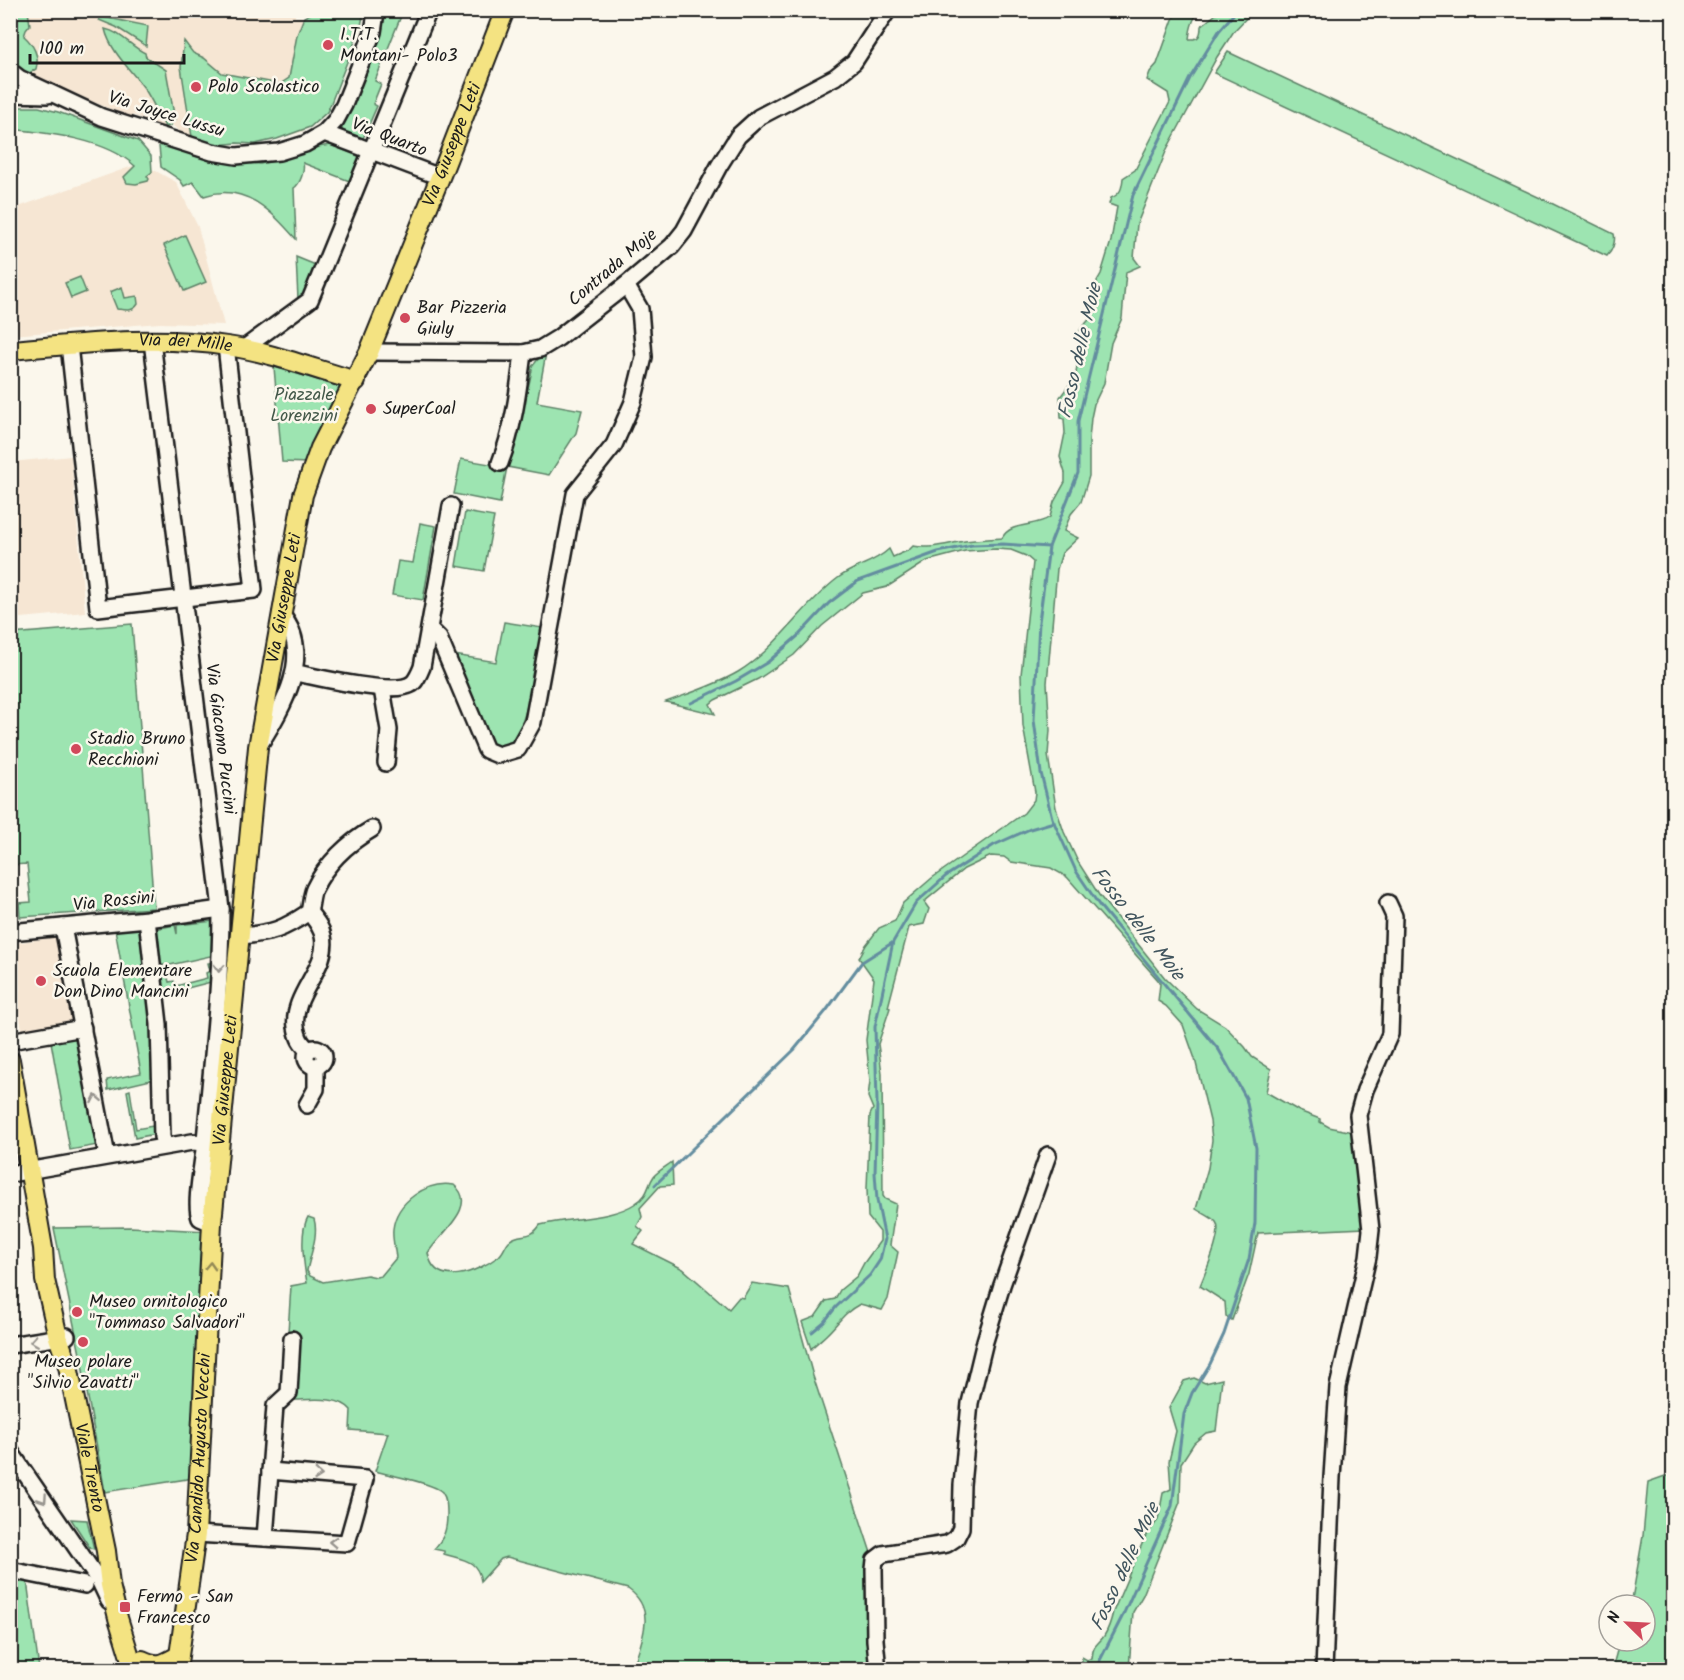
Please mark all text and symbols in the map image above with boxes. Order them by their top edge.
place label: I.T.T. Montani- Polo3 [340,21,458,71]
scale bar [30,27,184,65]
text: 100 m [39,35,84,64]
marker: I.T.T. Montani- Polo3 [321,38,335,52]
place label: Polo Scolastico [208,73,319,102]
street label: Via Giuseppe Leti [415,78,490,211]
marker: Polo Scolastico [189,80,203,94]
street label: Via Joyce Lussu [104,84,228,147]
street label: Via Quarto [347,110,431,166]
street label: Contrada Moje [562,222,664,314]
water label: Fosso delle Moie [1050,278,1113,422]
place label: Bar Pizzeria Giuly [417,294,507,344]
marker: Bar Pizzeria Giuly [398,311,412,325]
street label: Via dei Mille [139,326,234,361]
park label: Piazzale Lorenzini [270,381,339,431]
place label: SuperCoal [383,395,456,424]
marker: SuperCoal [364,402,378,416]
street label: Via Giuseppe Leti [259,531,310,665]
street label: Via Giacomo Puccini [196,662,244,817]
place label: Stadio Bruno Recchioni [88,725,185,775]
marker: Stadio Bruno Recchioni [69,742,83,756]
water label: Fosso delle Moie [1082,860,1193,990]
street label: Via Rossini [72,883,157,921]
place label: Scuola Elementare Don Dino Mancini [53,957,192,1007]
one-way arrow [213,963,226,972]
marker: Scuola Elementare Don Dino Mancini [34,974,48,988]
street label: Via Giuseppe Leti [205,1013,247,1147]
one-way arrow [90,1094,103,1104]
one-way arrow [203,1262,216,1271]
place label: Museo ornitologico "Tommaso Salvadori" [89,1288,245,1338]
marker: Museo ornitologico "Tommaso Salvadori" [70,1305,84,1319]
one-way arrow [29,1334,39,1346]
marker: Museo polare "Silvio Zavatti" [76,1335,90,1349]
place label: Museo polare "Silvio Zavatti" [27,1348,139,1398]
street label: Via Candido Augusto Vecchi [178,1352,220,1565]
street label: Viale Trento [66,1421,112,1515]
one-way arrow [313,1468,322,1481]
one-way arrow [36,1493,47,1504]
water label: Fosso delle Moie [1082,1496,1171,1636]
one-way arrow [329,1535,338,1548]
place label: Fermo - San Francesco [137,1583,233,1633]
north arrow [1597,1593,1657,1653]
marker: Fermo - San Francesco [118,1600,132,1614]
text: N [1601,1608,1628,1627]

